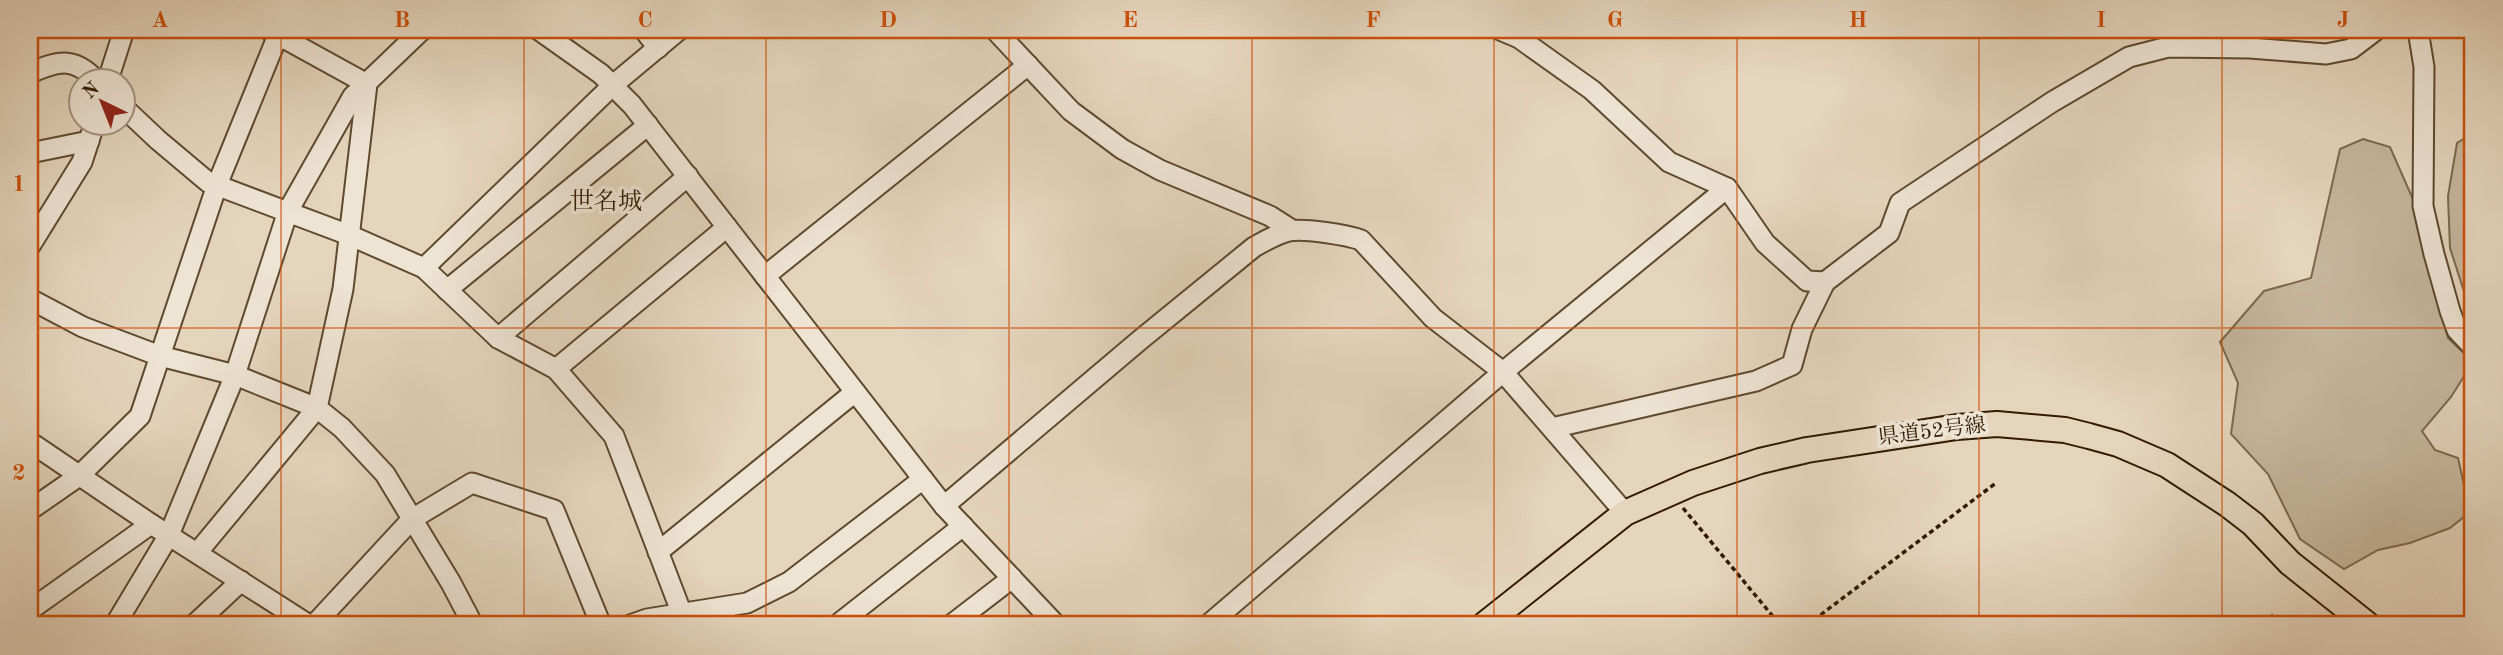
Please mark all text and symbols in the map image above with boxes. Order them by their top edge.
text: A [151,9,169,32]
text: B [394,9,410,32]
text: C [637,9,653,32]
text: D [879,9,897,32]
text: E [1122,9,1138,32]
text: F [1365,9,1381,32]
text: G [1607,9,1623,32]
text: H [1849,9,1867,32]
text: I [2096,9,2106,32]
text: J [2337,9,2349,32]
north arrow [66,66,136,136]
text: N [80,79,104,103]
text: 1 [12,173,26,196]
district label: 世名城 [570,188,642,215]
street label: 県道52号線 [1877,413,1987,449]
text: 2 [12,462,26,485]

